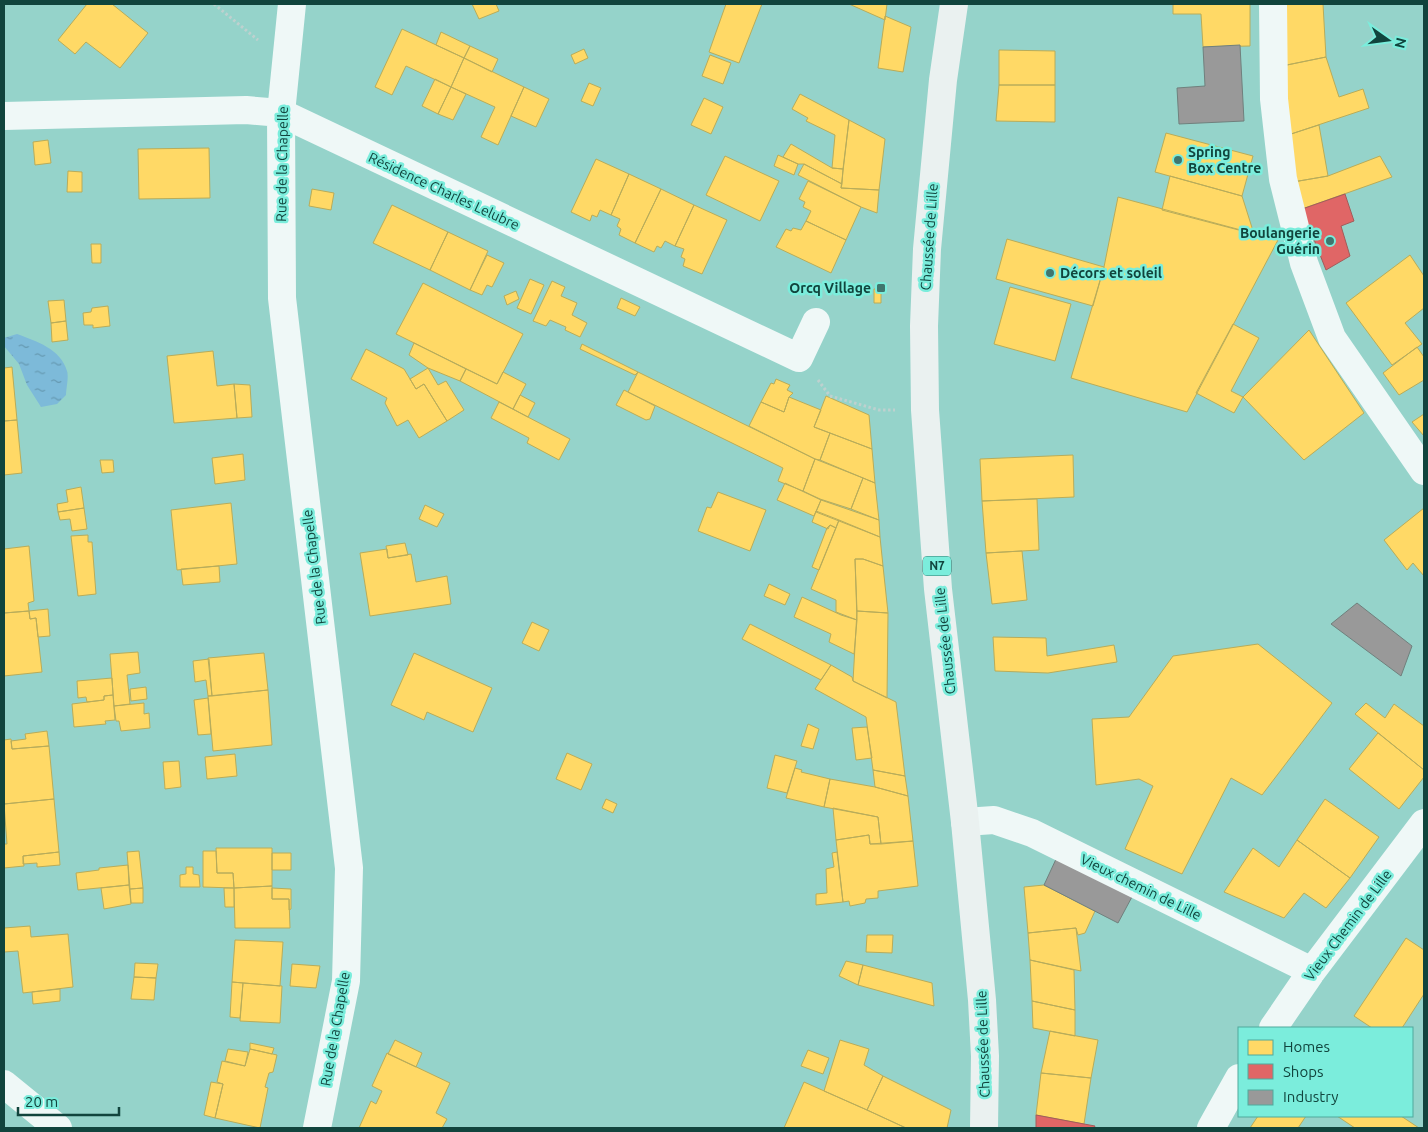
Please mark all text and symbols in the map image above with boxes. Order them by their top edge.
north arrow [1363,15,1413,65]
text: N [1392,36,1410,50]
street label: Rue de la Chapelle [273,106,291,222]
place label: Spring Box Centre [1188,144,1261,176]
street label: Résidence Charles Lelubre [366,149,522,233]
marker: Spring Box Centre [1172,154,1184,166]
street label: Chaussée de Lille [917,183,941,291]
place label: Boulangerie Guérin [1240,225,1320,257]
marker: Boulangerie Guérin [1324,235,1336,247]
place label: Décors et soleil [1060,265,1162,281]
marker: Décors et soleil [1044,267,1056,279]
place label: Orcq Village [789,280,871,296]
marker: Orcq Village [875,282,887,294]
street label: Rue de la Chapelle [299,509,329,625]
road number: N7 [923,556,951,576]
street label: Chaussée de Lille [931,587,959,695]
street label: Vieux chemin de Lille [1078,851,1204,923]
street label: Vieux Chemin de Lille [1301,866,1395,984]
street label: Rue de la Chapelle [317,971,353,1087]
street label: Chaussée de Lille [973,990,993,1098]
legend [1238,1027,1413,1117]
text: Homes [1283,1038,1330,1055]
text: Shops [1283,1063,1324,1080]
scale bar [18,1084,119,1116]
text: Industry [1283,1088,1338,1105]
text: 20 m [25,1093,58,1110]

